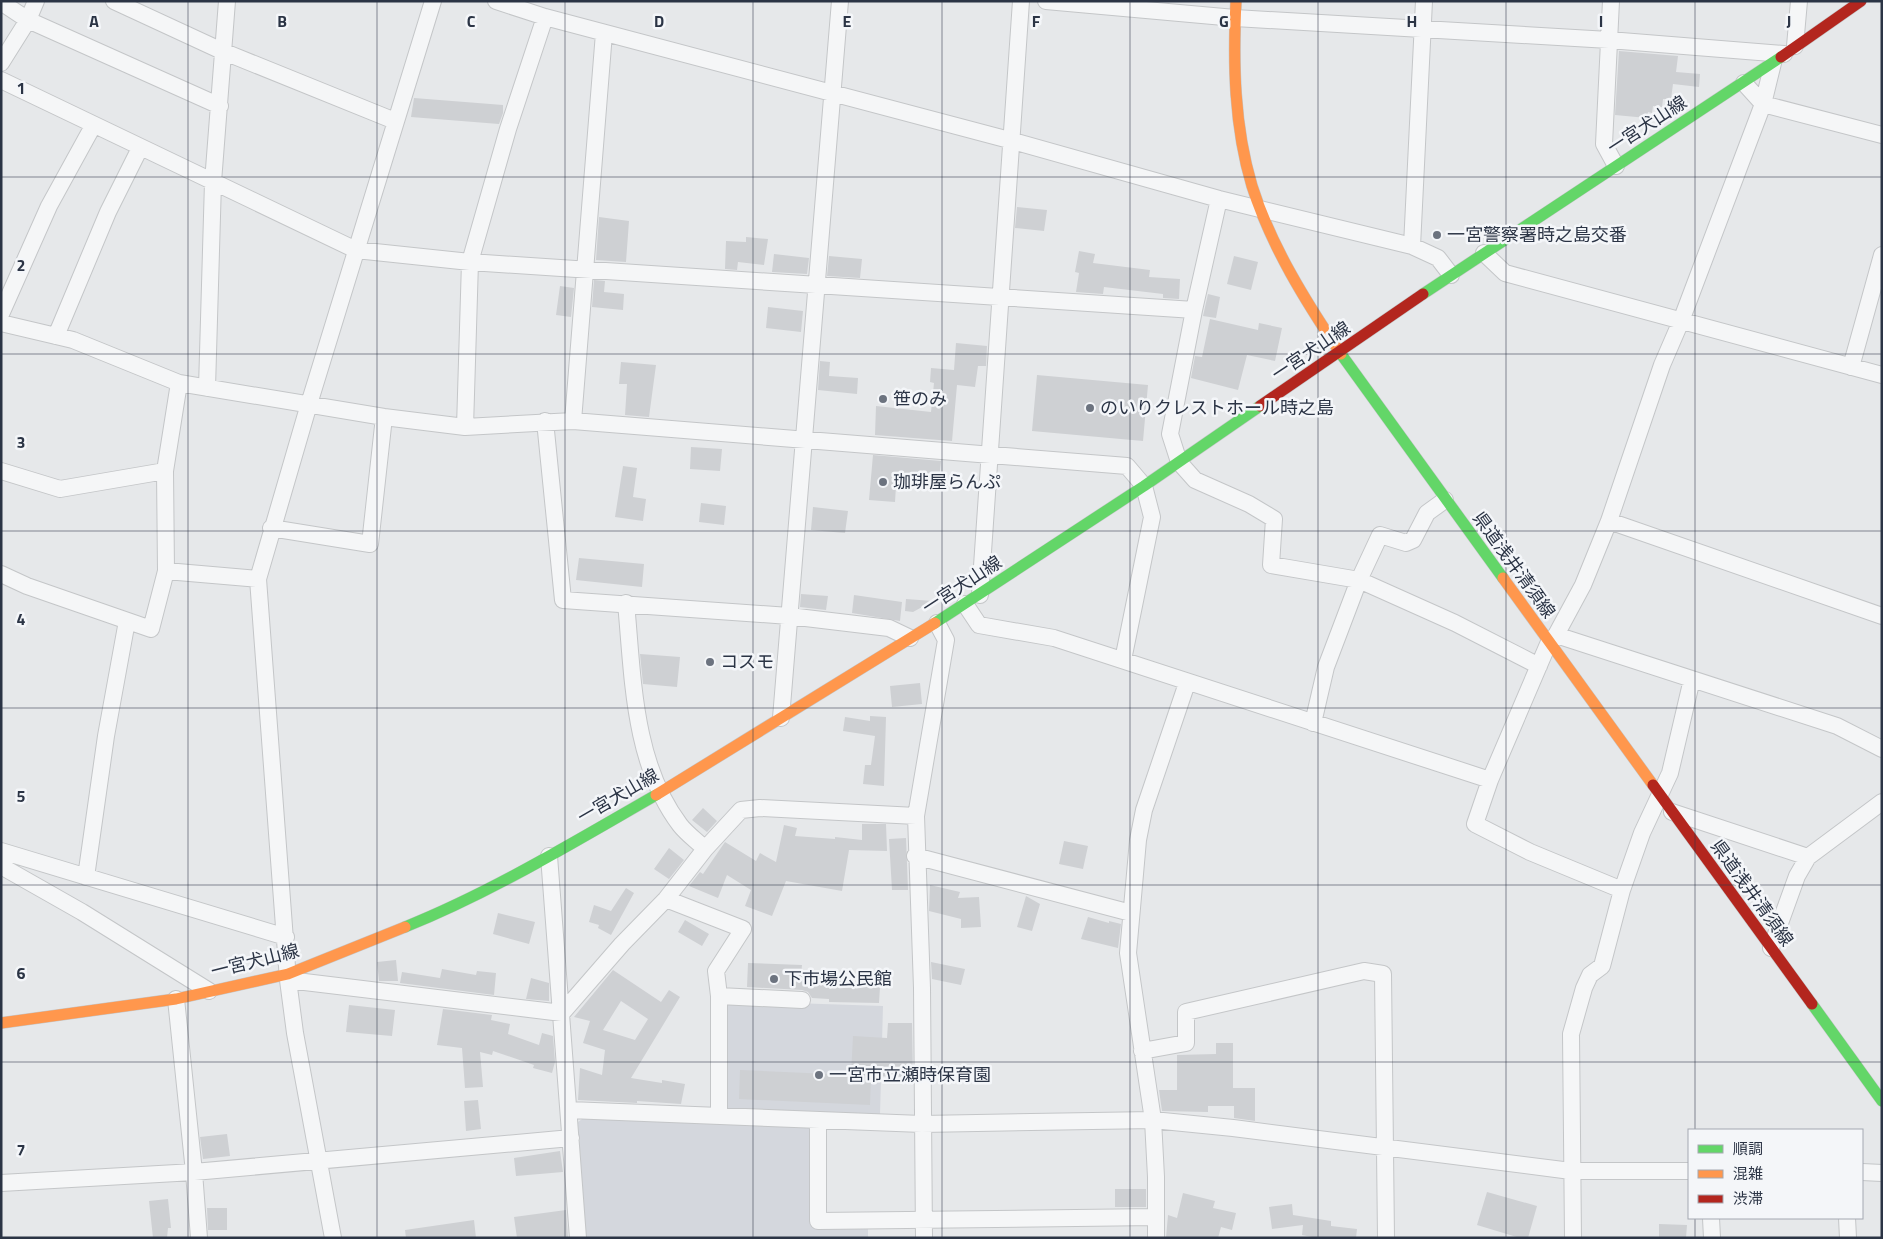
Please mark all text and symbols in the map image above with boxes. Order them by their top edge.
text: A [89,9,99,33]
text: B [277,9,287,33]
text: C [467,9,476,33]
text: D [654,9,664,33]
text: E [843,9,852,33]
text: F [1032,9,1041,33]
text: G [1219,9,1229,33]
text: H [1407,9,1417,33]
text: I [1599,9,1603,33]
text: J [1787,9,1791,33]
text: 1 [17,76,25,100]
street label: 一宮犬山線 [1602,89,1692,160]
place label: 一宮警察署時之島交番 [1447,221,1627,248]
marker: 一宮警察署時之島交番 [1431,229,1443,241]
text: 2 [17,253,25,277]
street label: 一宮犬山線 [1266,314,1356,387]
place label: 笹のみ [893,385,947,412]
marker: 笹のみ [877,393,889,405]
place label: のいりクレストホール時之島 [1100,394,1334,421]
marker: のいりクレストホール時之島 [1084,402,1096,414]
text: 3 [17,430,25,454]
place label: 珈琲屋らんぷ [893,468,1001,495]
marker: 珈琲屋らんぷ [877,476,889,488]
street label: 県道浅井清須線 [1466,506,1562,624]
street label: 一宮犬山線 [917,549,1007,620]
text: 4 [17,607,26,631]
place label: コスモ [720,648,774,675]
marker: コスモ [704,656,716,668]
street label: 一宮犬山線 [572,761,663,830]
text: 5 [17,784,26,808]
street label: 県道浅井清須線 [1704,834,1800,952]
street label: 一宮犬山線 [208,937,302,985]
text: 6 [17,961,26,985]
place label: 下市場公民館 [784,965,892,992]
marker: 下市場公民館 [768,973,780,985]
place label: 一宮市立瀬時保育園 [829,1061,991,1088]
marker: 一宮市立瀬時保育園 [813,1069,825,1081]
legend [1688,1129,1863,1219]
text: 順調 [1733,1137,1763,1160]
text: 7 [17,1138,25,1162]
text: 混雑 [1733,1162,1763,1185]
text: 渋滞 [1733,1187,1763,1210]

